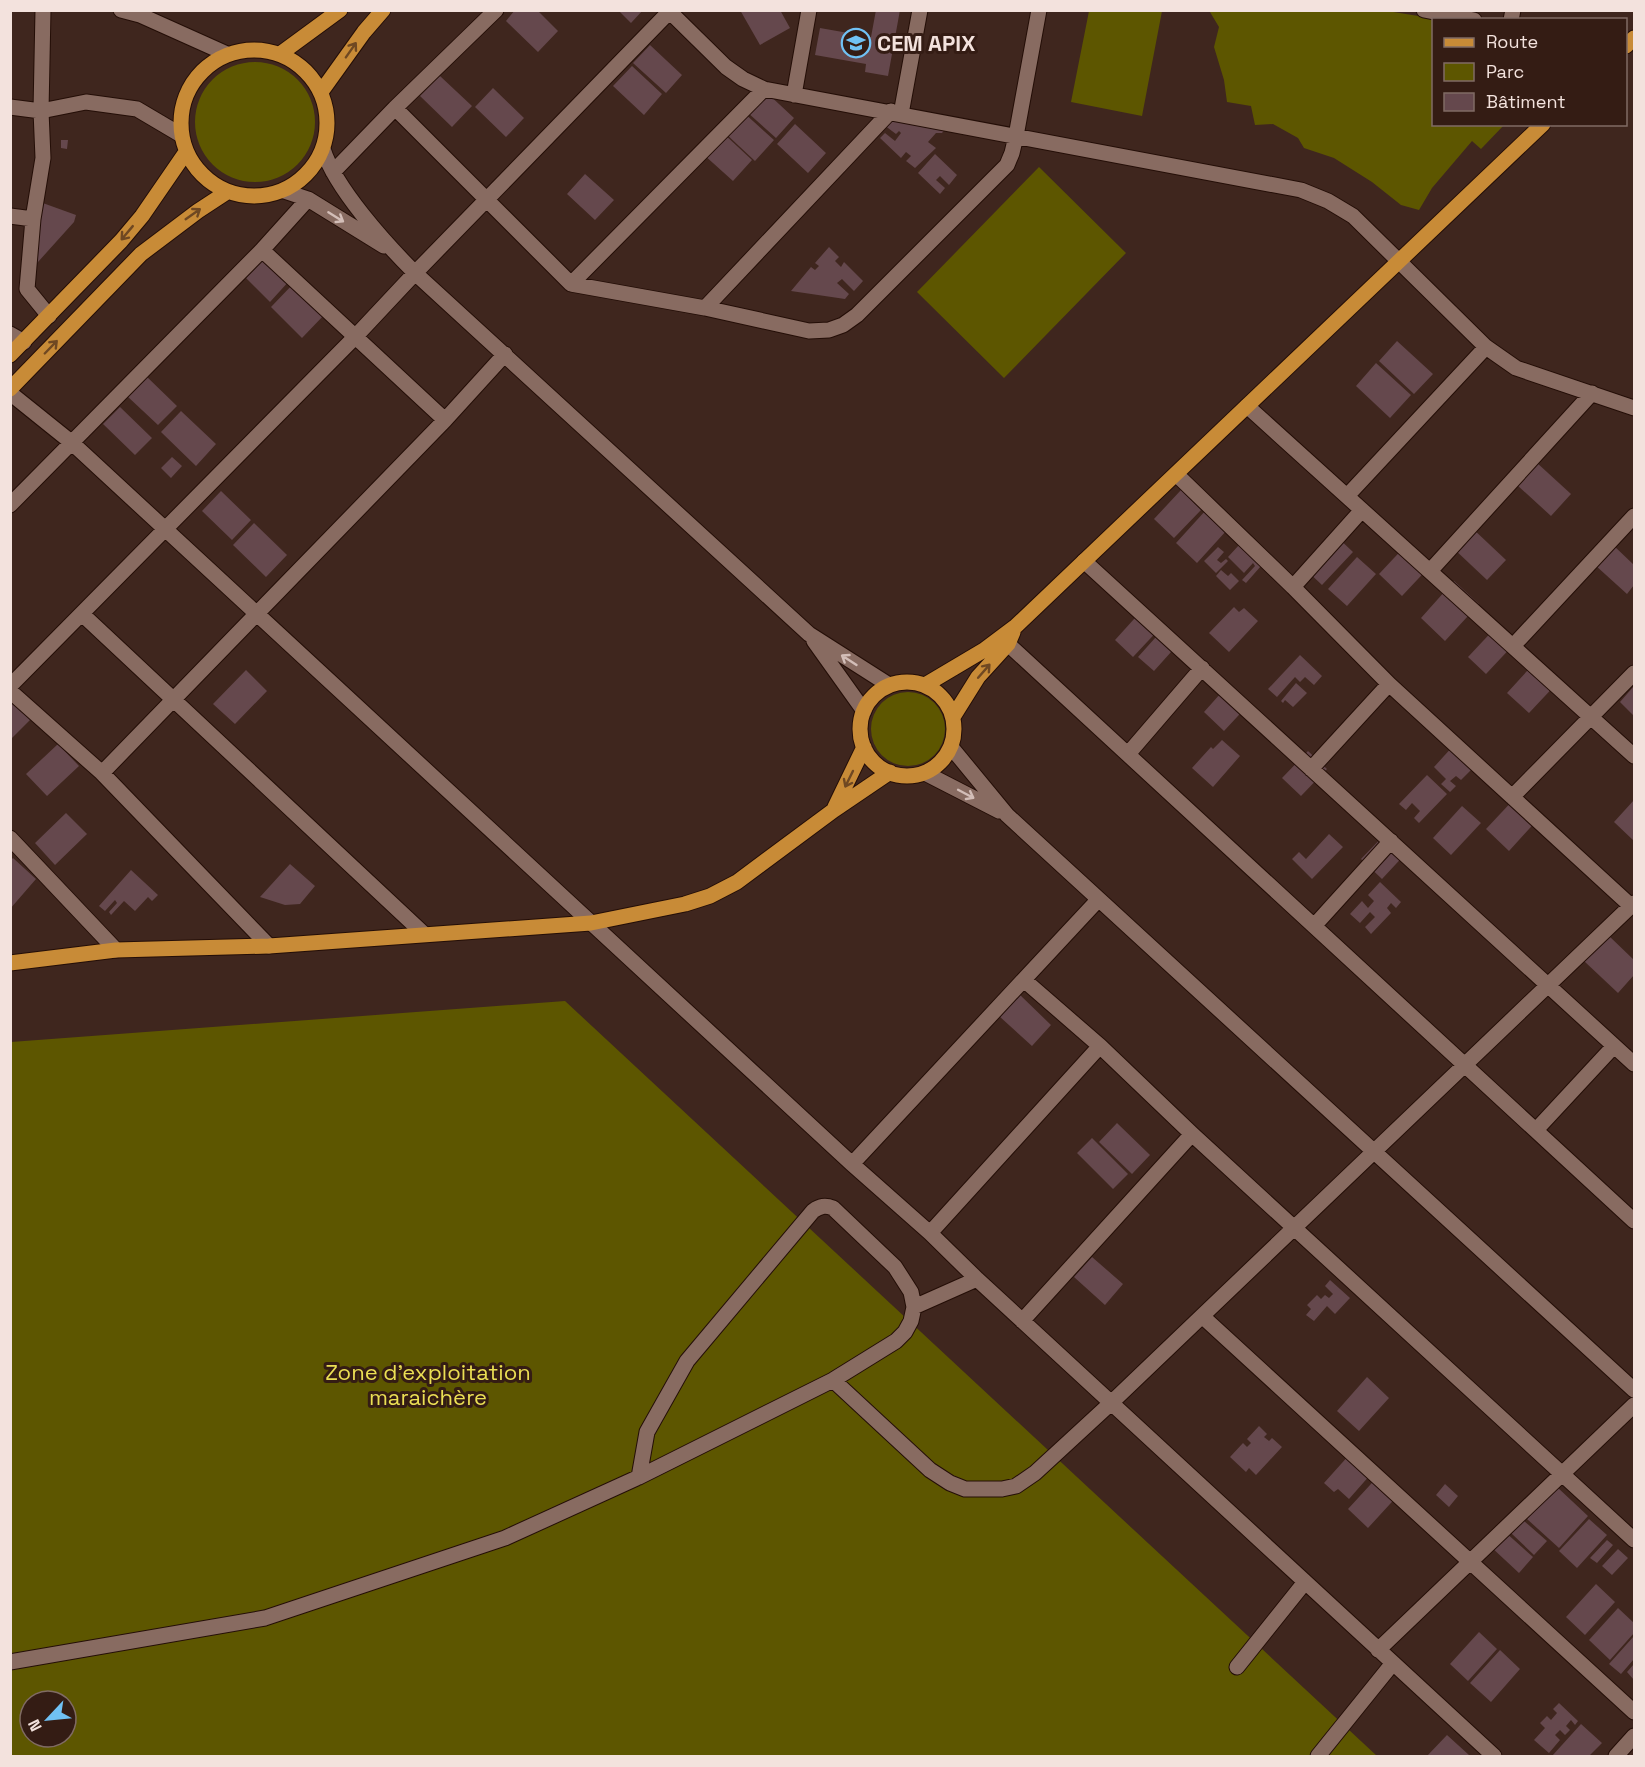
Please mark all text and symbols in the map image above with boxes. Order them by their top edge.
legend [1432,18,1627,126]
school or university icon: CEM APIX [840,27,872,59]
place label: CEM APIX [877,29,975,57]
text: Route [1486,30,1538,53]
one-way arrow [345,43,357,59]
text: Parc [1486,60,1524,83]
text: Bâtiment [1486,90,1566,113]
one-way arrow [185,208,201,220]
one-way arrow [327,212,344,224]
one-way arrow [121,225,134,241]
one-way arrow [44,339,58,354]
one-way arrow [841,653,858,665]
one-way arrow [977,664,991,679]
one-way arrow [843,769,855,787]
one-way arrow [957,788,974,800]
park label: Zone d'exploitation maraichère [325,1358,531,1411]
north arrow [18,1689,78,1749]
text: N [23,1716,47,1735]

